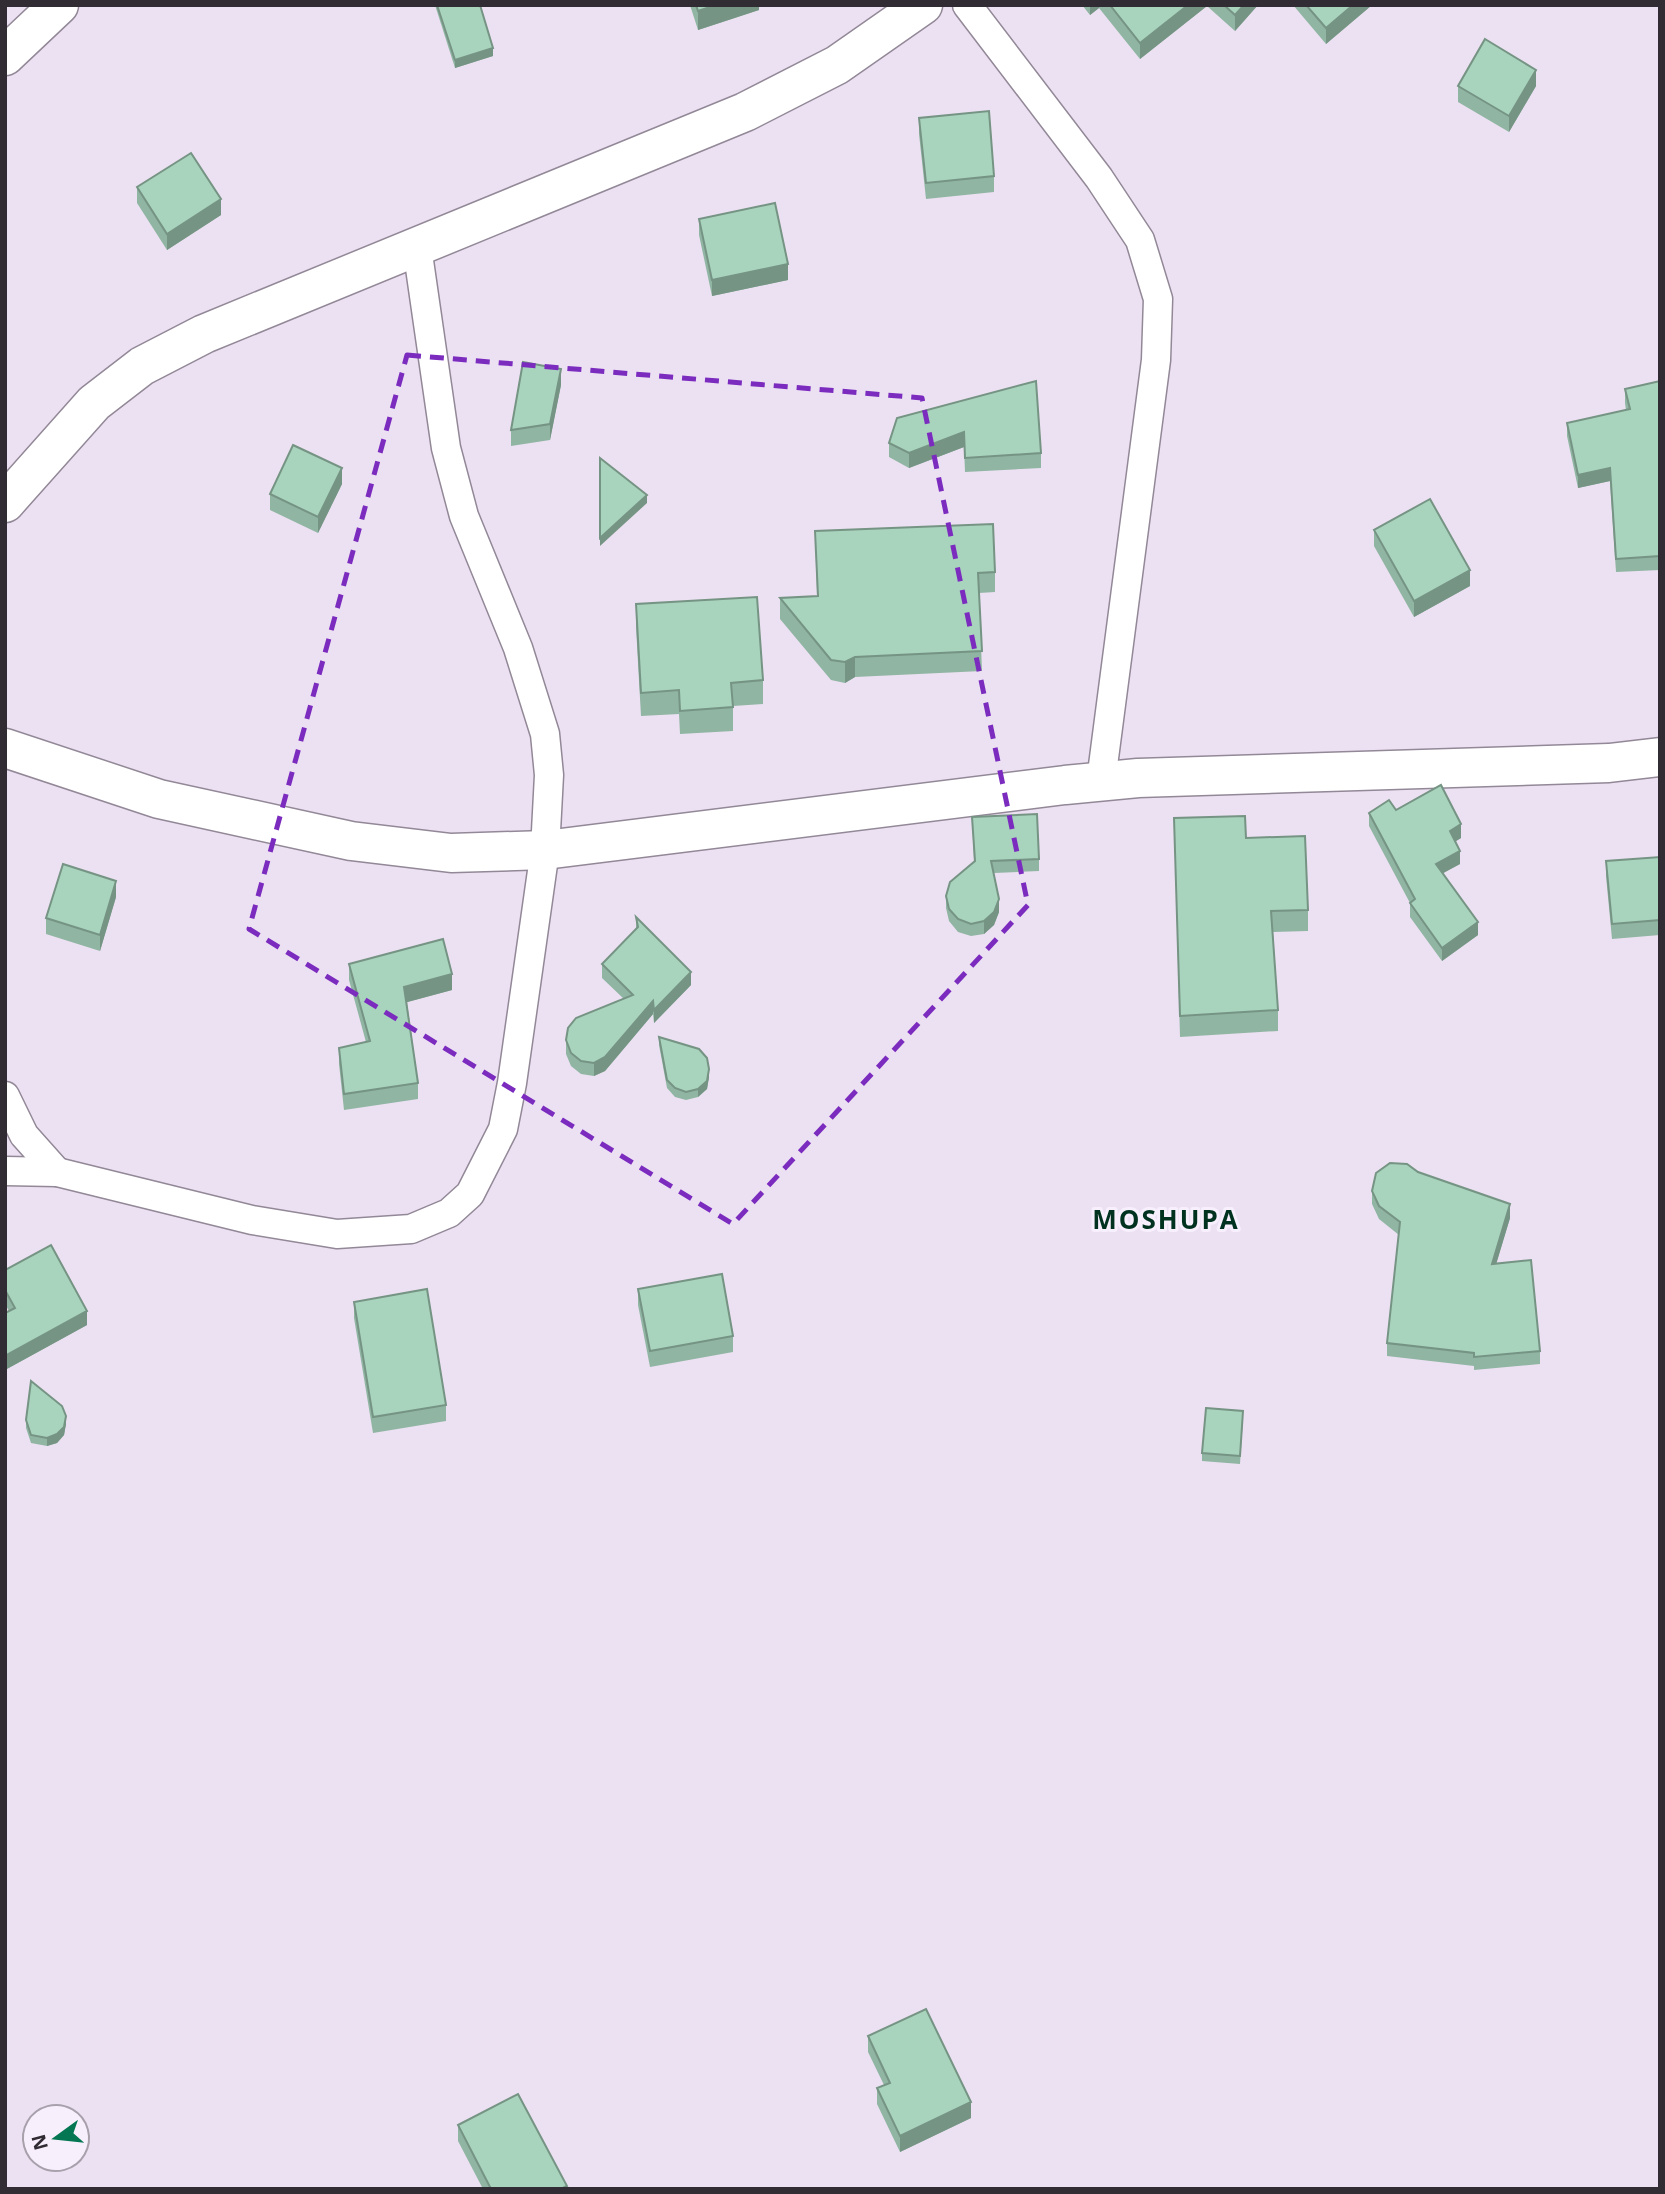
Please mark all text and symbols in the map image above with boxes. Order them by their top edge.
district label: MOSHUPA [1092,1201,1240,1237]
north arrow [21,2103,91,2173]
text: N [25,2132,54,2153]

